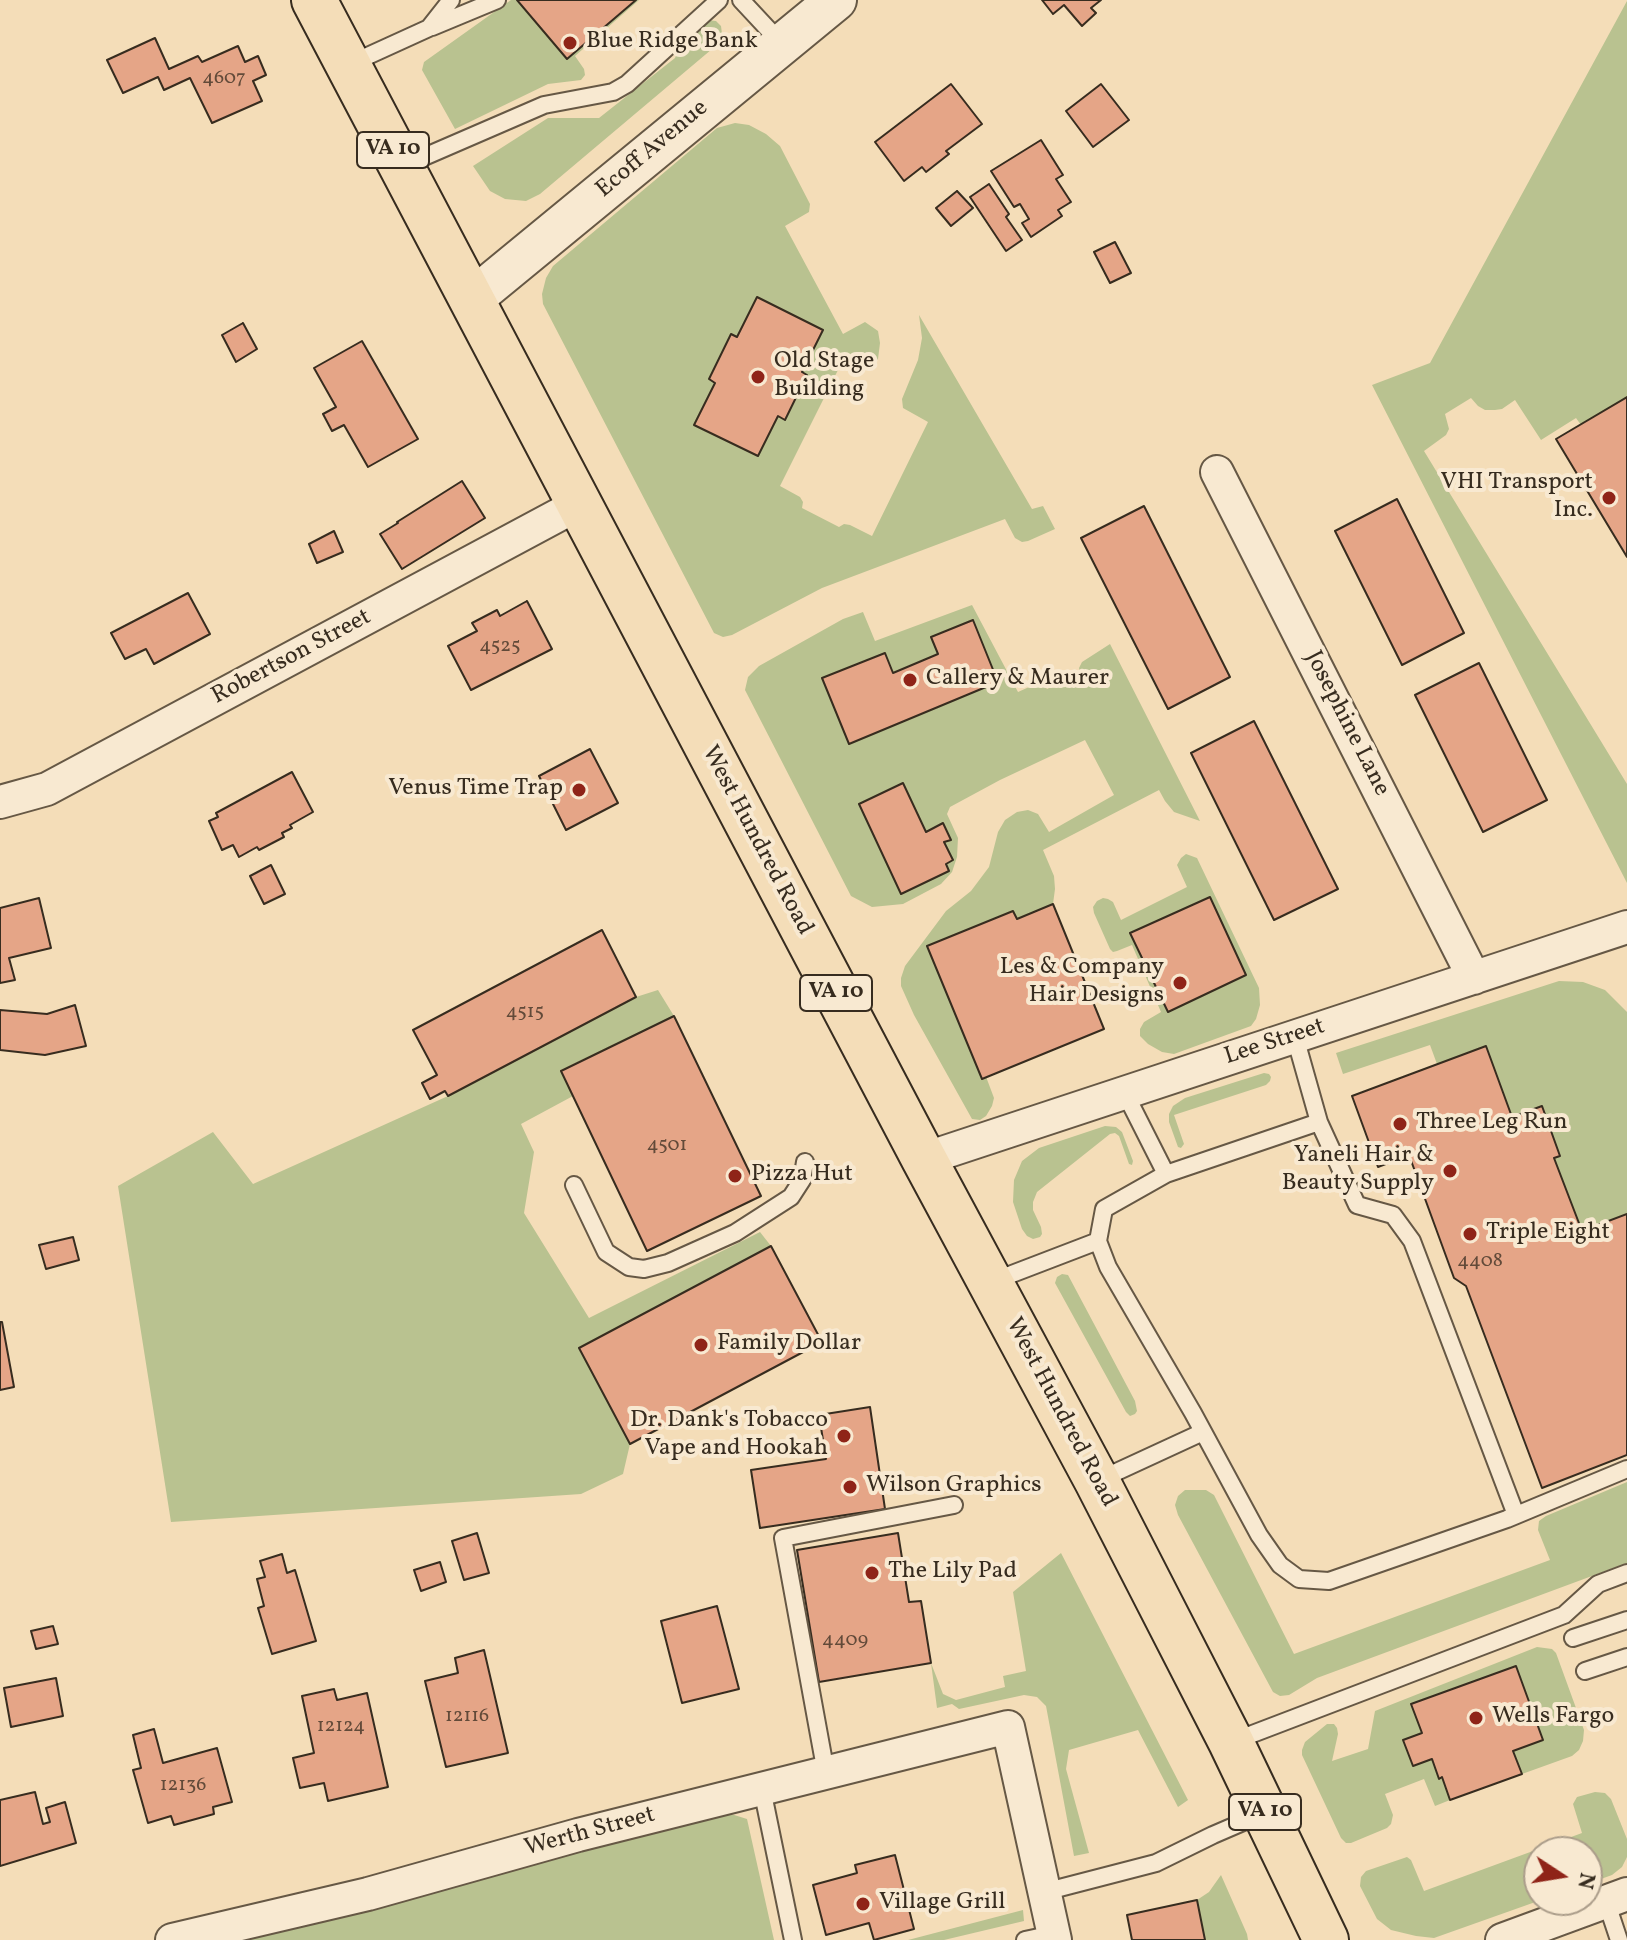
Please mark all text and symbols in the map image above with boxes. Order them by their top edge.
place label: Blue Ridge Bank [586,29,758,57]
marker: Blue Ridge Bank [561,34,579,52]
house number: 4607 [202,67,246,91]
street label: Ecoff Avenue [591,95,715,205]
road number: VA 10 [357,132,429,168]
place label: Old Stage Building [774,349,874,405]
marker: Old Stage Building [749,368,767,386]
place label: VHI Transport Inc. [1440,470,1593,526]
marker: VHI Transport Inc. [1600,489,1618,507]
street label: Robertson Street [207,604,377,712]
house number: 4525 [479,635,521,659]
street label: Josephine Lane [1297,647,1395,801]
place label: Callery & Maurer [926,666,1109,694]
marker: Callery & Maurer [901,671,919,689]
street label: West Hundred Road [694,741,818,941]
place label: Venus Time Trap [388,776,563,804]
marker: Venus Time Trap [570,781,588,799]
place label: Les & Company Hair Designs [1000,955,1164,1011]
marker: Les & Company Hair Designs [1171,974,1189,992]
road number: VA 10 [800,975,872,1011]
house number: 4515 [506,1001,544,1025]
street label: Lee Street [1221,1013,1329,1073]
place label: Three Leg Run [1416,1110,1568,1138]
marker: Three Leg Run [1391,1115,1409,1133]
house number: 4501 [647,1134,687,1158]
place label: Yaneli Hair & Beauty Supply [1282,1143,1434,1199]
place label: Pizza Hut [751,1162,853,1190]
marker: Yaneli Hair & Beauty Supply [1441,1162,1459,1180]
marker: Pizza Hut [726,1167,744,1185]
place label: Triple Eight [1486,1220,1610,1248]
marker: Triple Eight [1461,1225,1479,1243]
house number: 4408 [1457,1250,1503,1274]
street label: West Hundred Road [998,1313,1122,1513]
place label: Family Dollar [717,1331,861,1359]
marker: Family Dollar [692,1336,710,1354]
place label: Dr. Dank's Tobacco Vape and Hookah [630,1408,828,1464]
marker: Dr. Dank's Tobacco Vape and Hookah [835,1427,853,1445]
place label: Wilson Graphics [866,1473,1042,1501]
marker: Wilson Graphics [841,1478,859,1496]
place label: The Lily Pad [888,1559,1017,1587]
marker: The Lily Pad [863,1564,881,1582]
house number: 4409 [822,1629,868,1653]
place label: Wells Fargo [1492,1704,1614,1732]
house number: 12116 [445,1705,489,1729]
marker: Wells Fargo [1467,1709,1485,1727]
house number: 12124 [317,1715,365,1739]
house number: 12136 [160,1774,206,1798]
road number: VA 10 [1229,1794,1301,1830]
street label: Werth Street [522,1802,658,1864]
north arrow [1523,1836,1603,1916]
text: N [1568,1870,1602,1892]
place label: Village Grill [879,1890,1005,1918]
marker: Village Grill [854,1895,872,1913]

